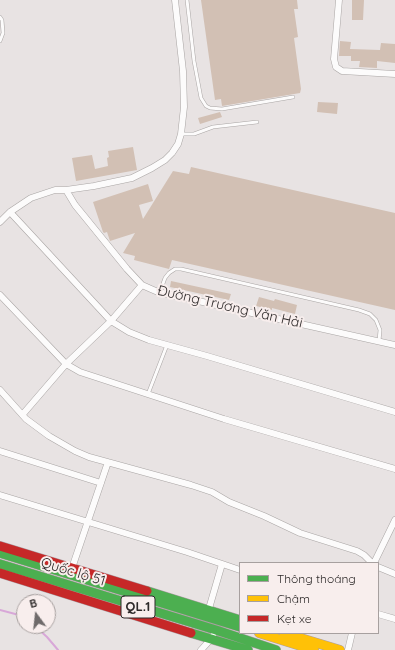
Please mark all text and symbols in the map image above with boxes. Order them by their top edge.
street label: Đường Trương Văn Hải [156,282,304,332]
street label: Quốc lộ 51 [39,554,107,590]
legend [239,562,379,634]
text: Thông thoáng [277,571,356,586]
text: Chậm [277,591,310,606]
north arrow [16,594,56,634]
text: B [28,596,38,611]
road number: QL.1 [121,596,155,618]
text: Kẹt xe [277,611,311,626]

